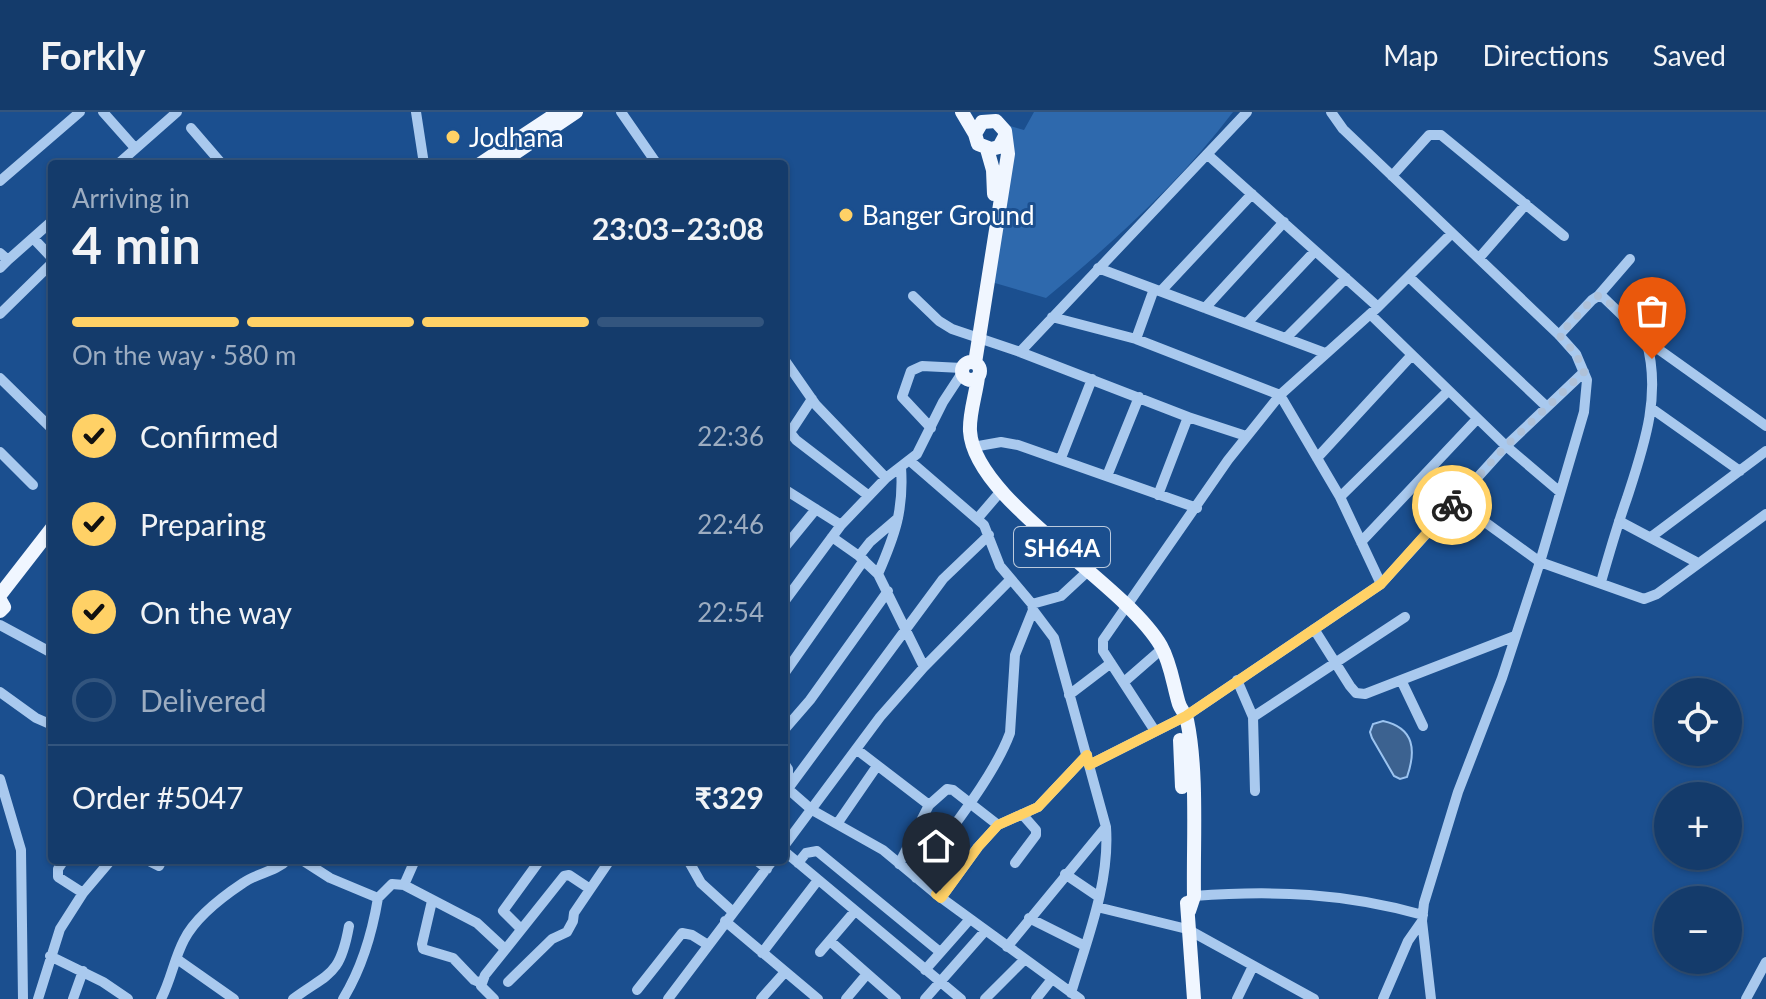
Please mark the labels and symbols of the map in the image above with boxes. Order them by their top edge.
place label: Jodhana [469,121,564,153]
marker: Jodhana [444,128,462,146]
place label: Banger Ground [862,199,1035,231]
marker: Banger Ground [837,206,855,224]
pin [1618,277,1686,359]
courier [1412,465,1492,545]
road number: SH64A [1014,527,1110,567]
pin [902,812,970,894]

